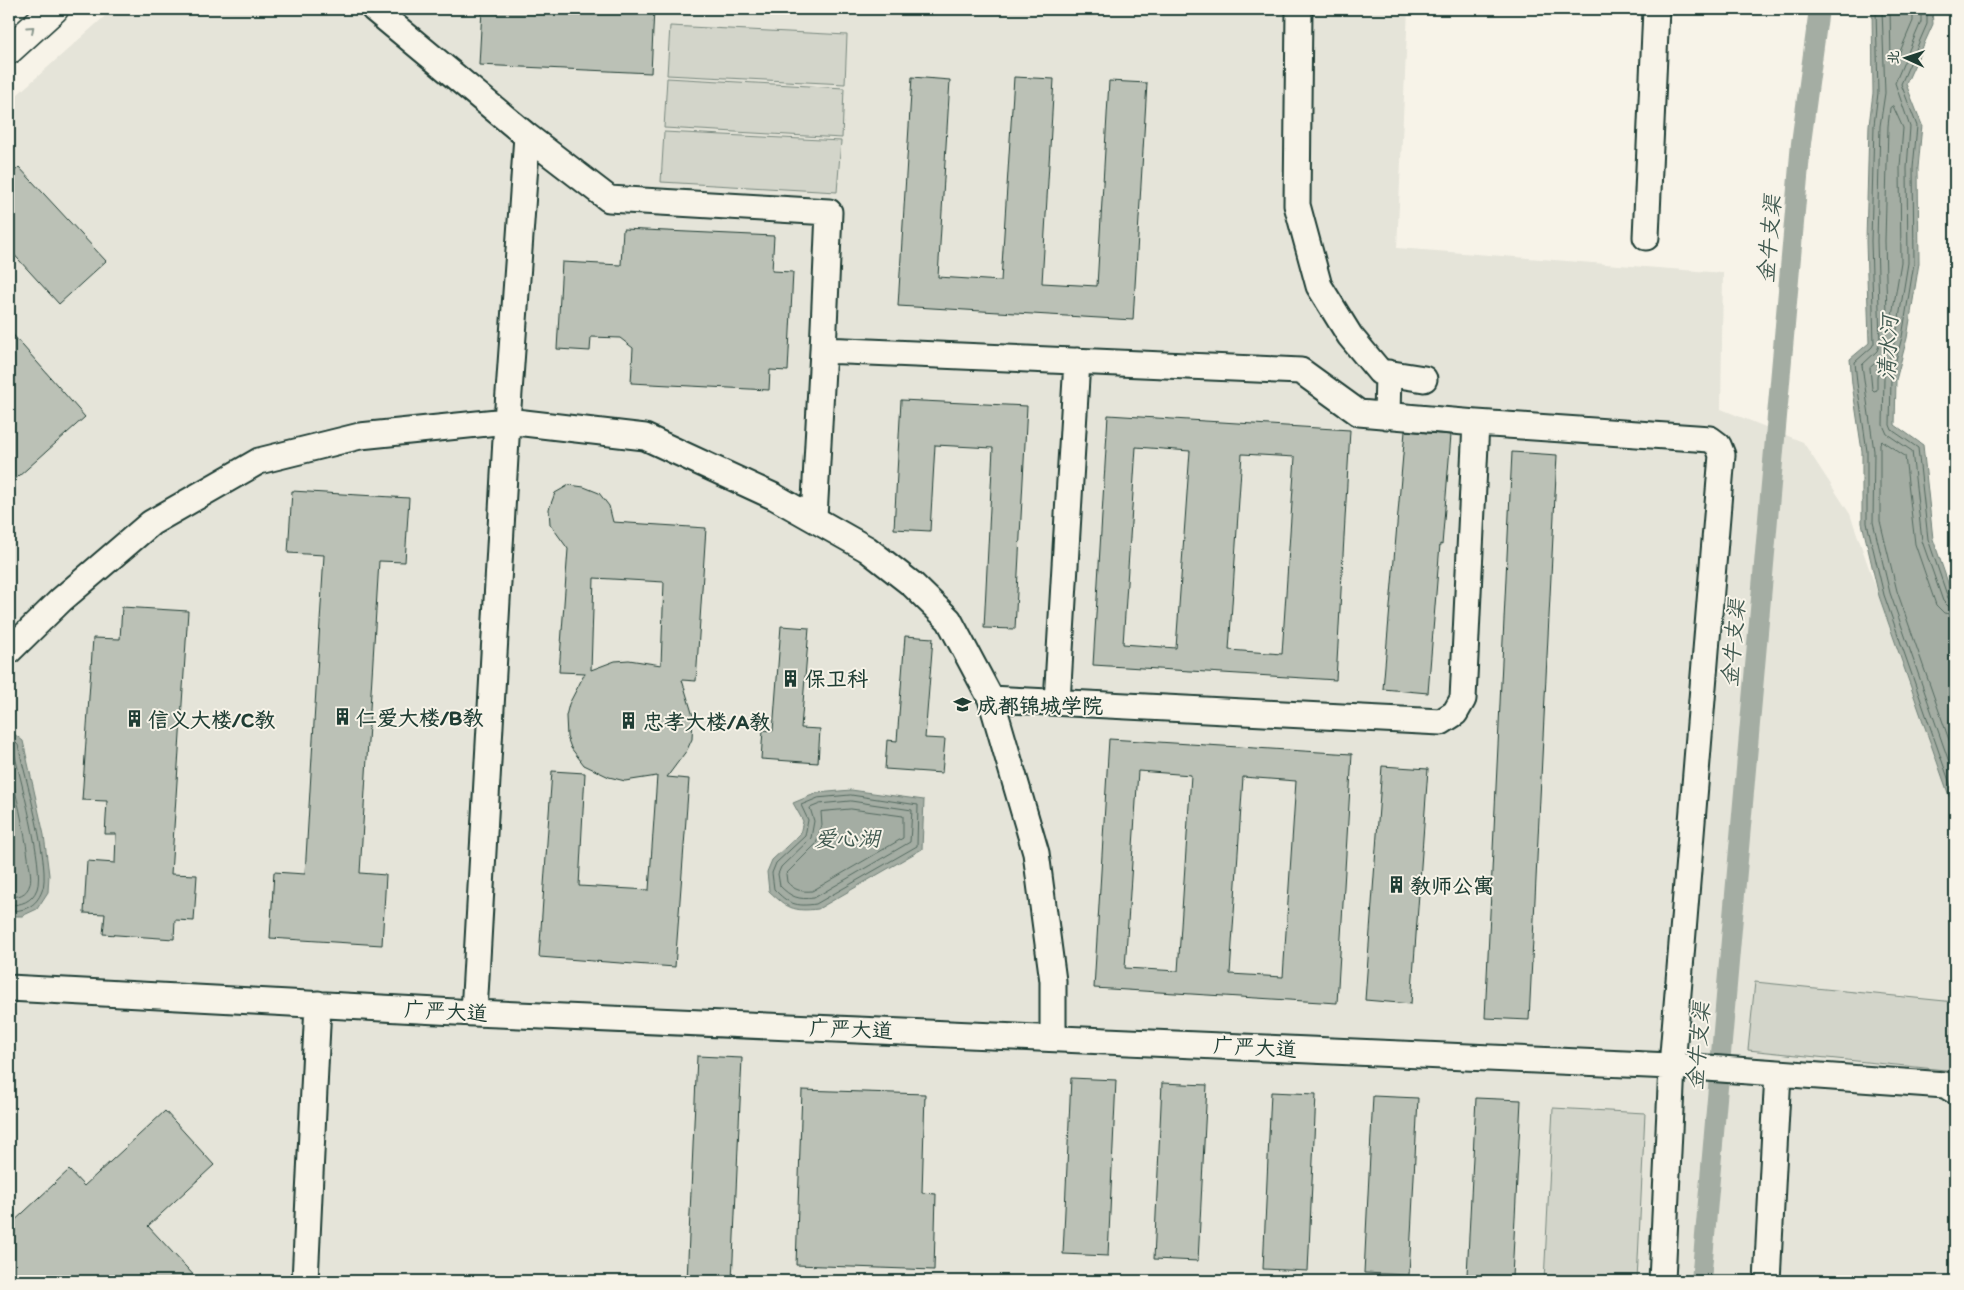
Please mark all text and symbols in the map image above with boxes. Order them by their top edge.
one-way arrow [26,26,35,35]
north arrow [1882,32,1932,82]
text: 北 [1885,50,1902,65]
water label: 金牛支渠 [1752,192,1786,284]
water label: 清水河 [1873,311,1903,382]
water label: 金牛支渠 [1716,596,1750,688]
place label: 保卫科 [805,666,869,691]
building icon: 保卫科 [781,668,801,688]
place label: 成都锦城学院 [977,693,1103,718]
school or university icon: 成都锦城学院 [953,695,973,715]
place label: 仁爱大楼/B教 [356,705,483,730]
place label: 信义大楼/C教 [148,707,275,732]
building icon: 仁爱大楼/B教 [332,707,352,727]
building icon: 信义大楼/C教 [124,709,144,729]
place label: 忠孝大楼/A教 [643,709,770,734]
building icon: 忠孝大楼/A教 [619,711,639,731]
water label: 爱心湖 [814,825,882,852]
place label: 教师公寓 [1410,873,1494,898]
building icon: 教师公寓 [1386,875,1406,895]
street label: 广严大道 [403,996,489,1026]
water label: 金牛支渠 [1681,999,1715,1091]
street label: 广严大道 [809,1015,893,1043]
street label: 广严大道 [1212,1032,1298,1062]

